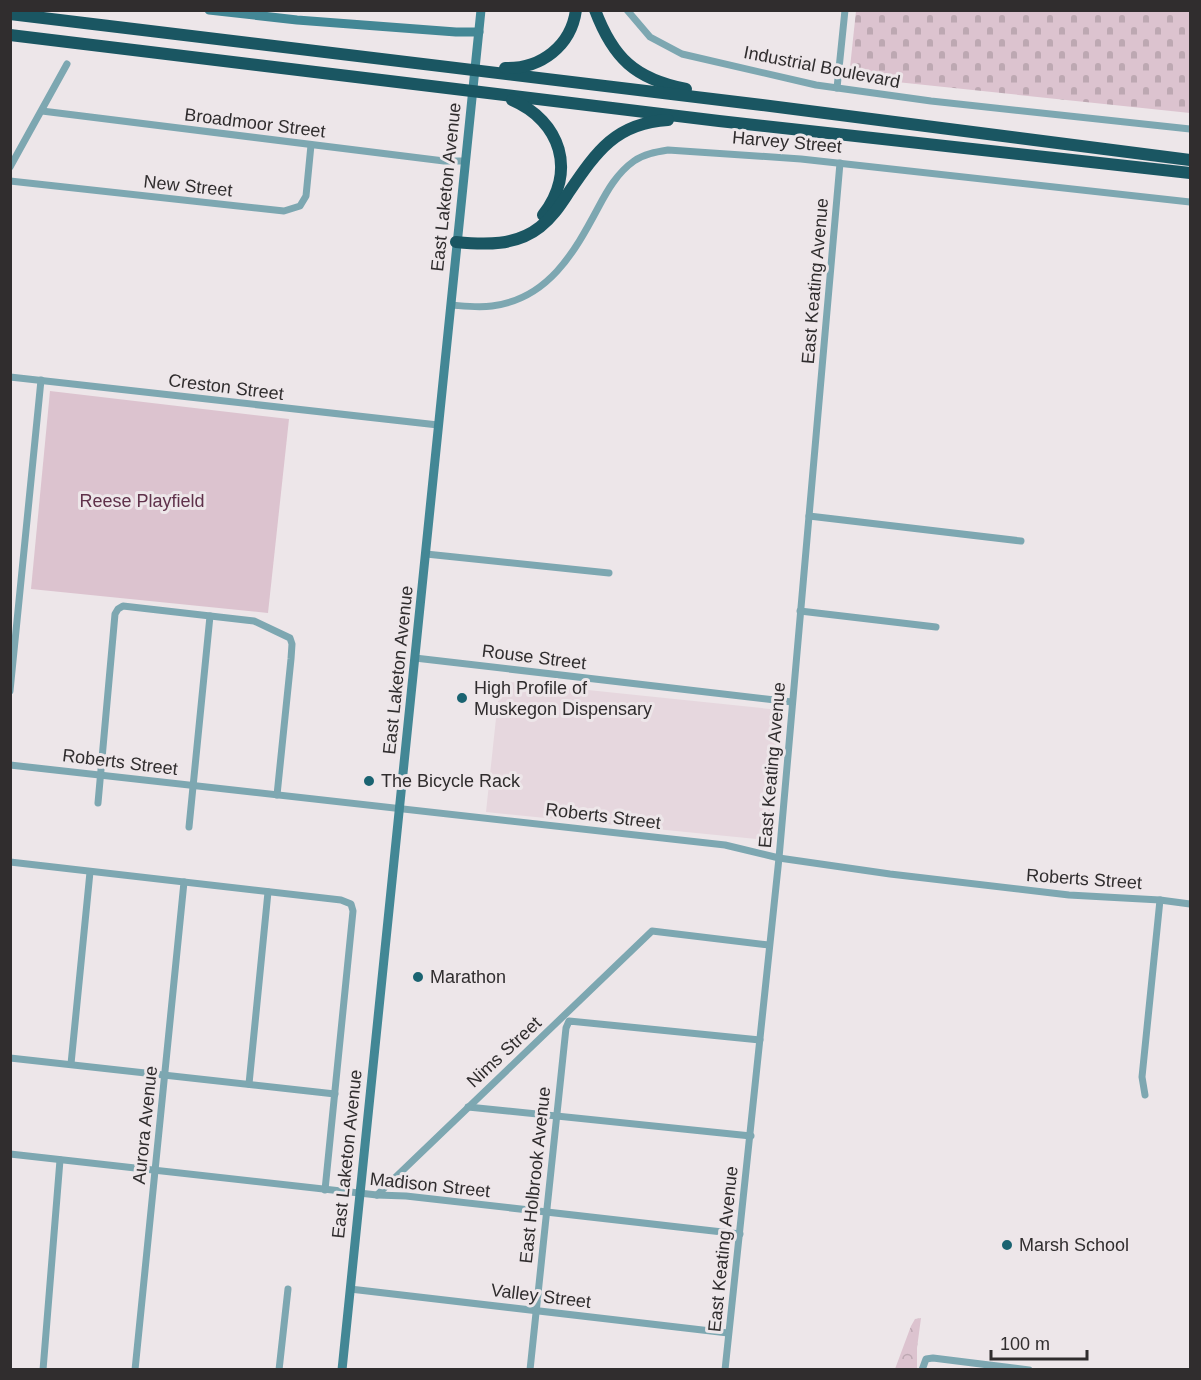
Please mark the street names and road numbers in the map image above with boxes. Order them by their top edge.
street label: Industrial Boulevard [742,42,902,92]
street label: East Laketon Avenue [427,102,465,272]
street label: Broadmoor Street [183,104,327,142]
street label: Harvey Street [731,127,843,157]
street label: New Street [143,171,233,201]
street label: East Keating Avenue [798,197,832,365]
street label: Creston Street [167,370,285,404]
street label: East Laketon Avenue [379,585,417,755]
street label: Rouse Street [481,641,587,673]
street label: East Keating Avenue [755,681,789,849]
street label: Roberts Street [61,745,179,779]
street label: Roberts Street [544,799,662,833]
street label: Roberts Street [1025,865,1143,893]
street label: Nims Street [463,1013,545,1091]
street label: Aurora Avenue [129,1065,161,1185]
street label: East Laketon Avenue [328,1069,366,1239]
street label: East Holbrook Avenue [516,1086,554,1264]
street label: East Keating Avenue [704,1165,742,1333]
street label: Madison Street [369,1169,491,1201]
street label: Valley Street [490,1280,592,1312]

